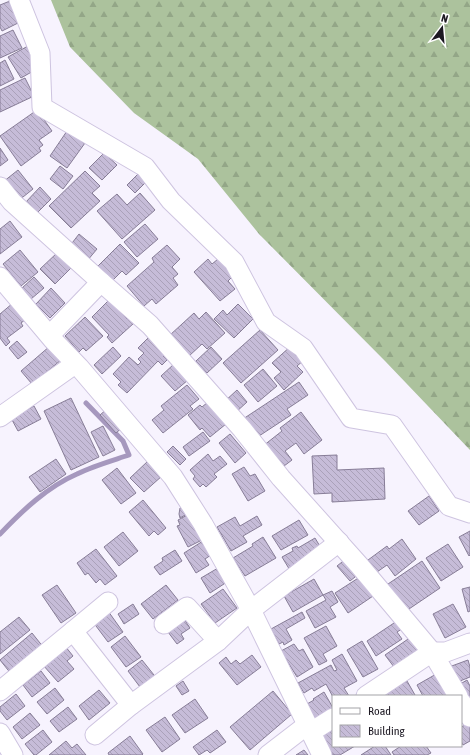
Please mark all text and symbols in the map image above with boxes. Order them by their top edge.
north arrow [422,8,462,48]
text: N [440,12,450,25]
legend [332,695,462,747]
text: Road [368,704,391,718]
text: Building [368,724,406,738]

